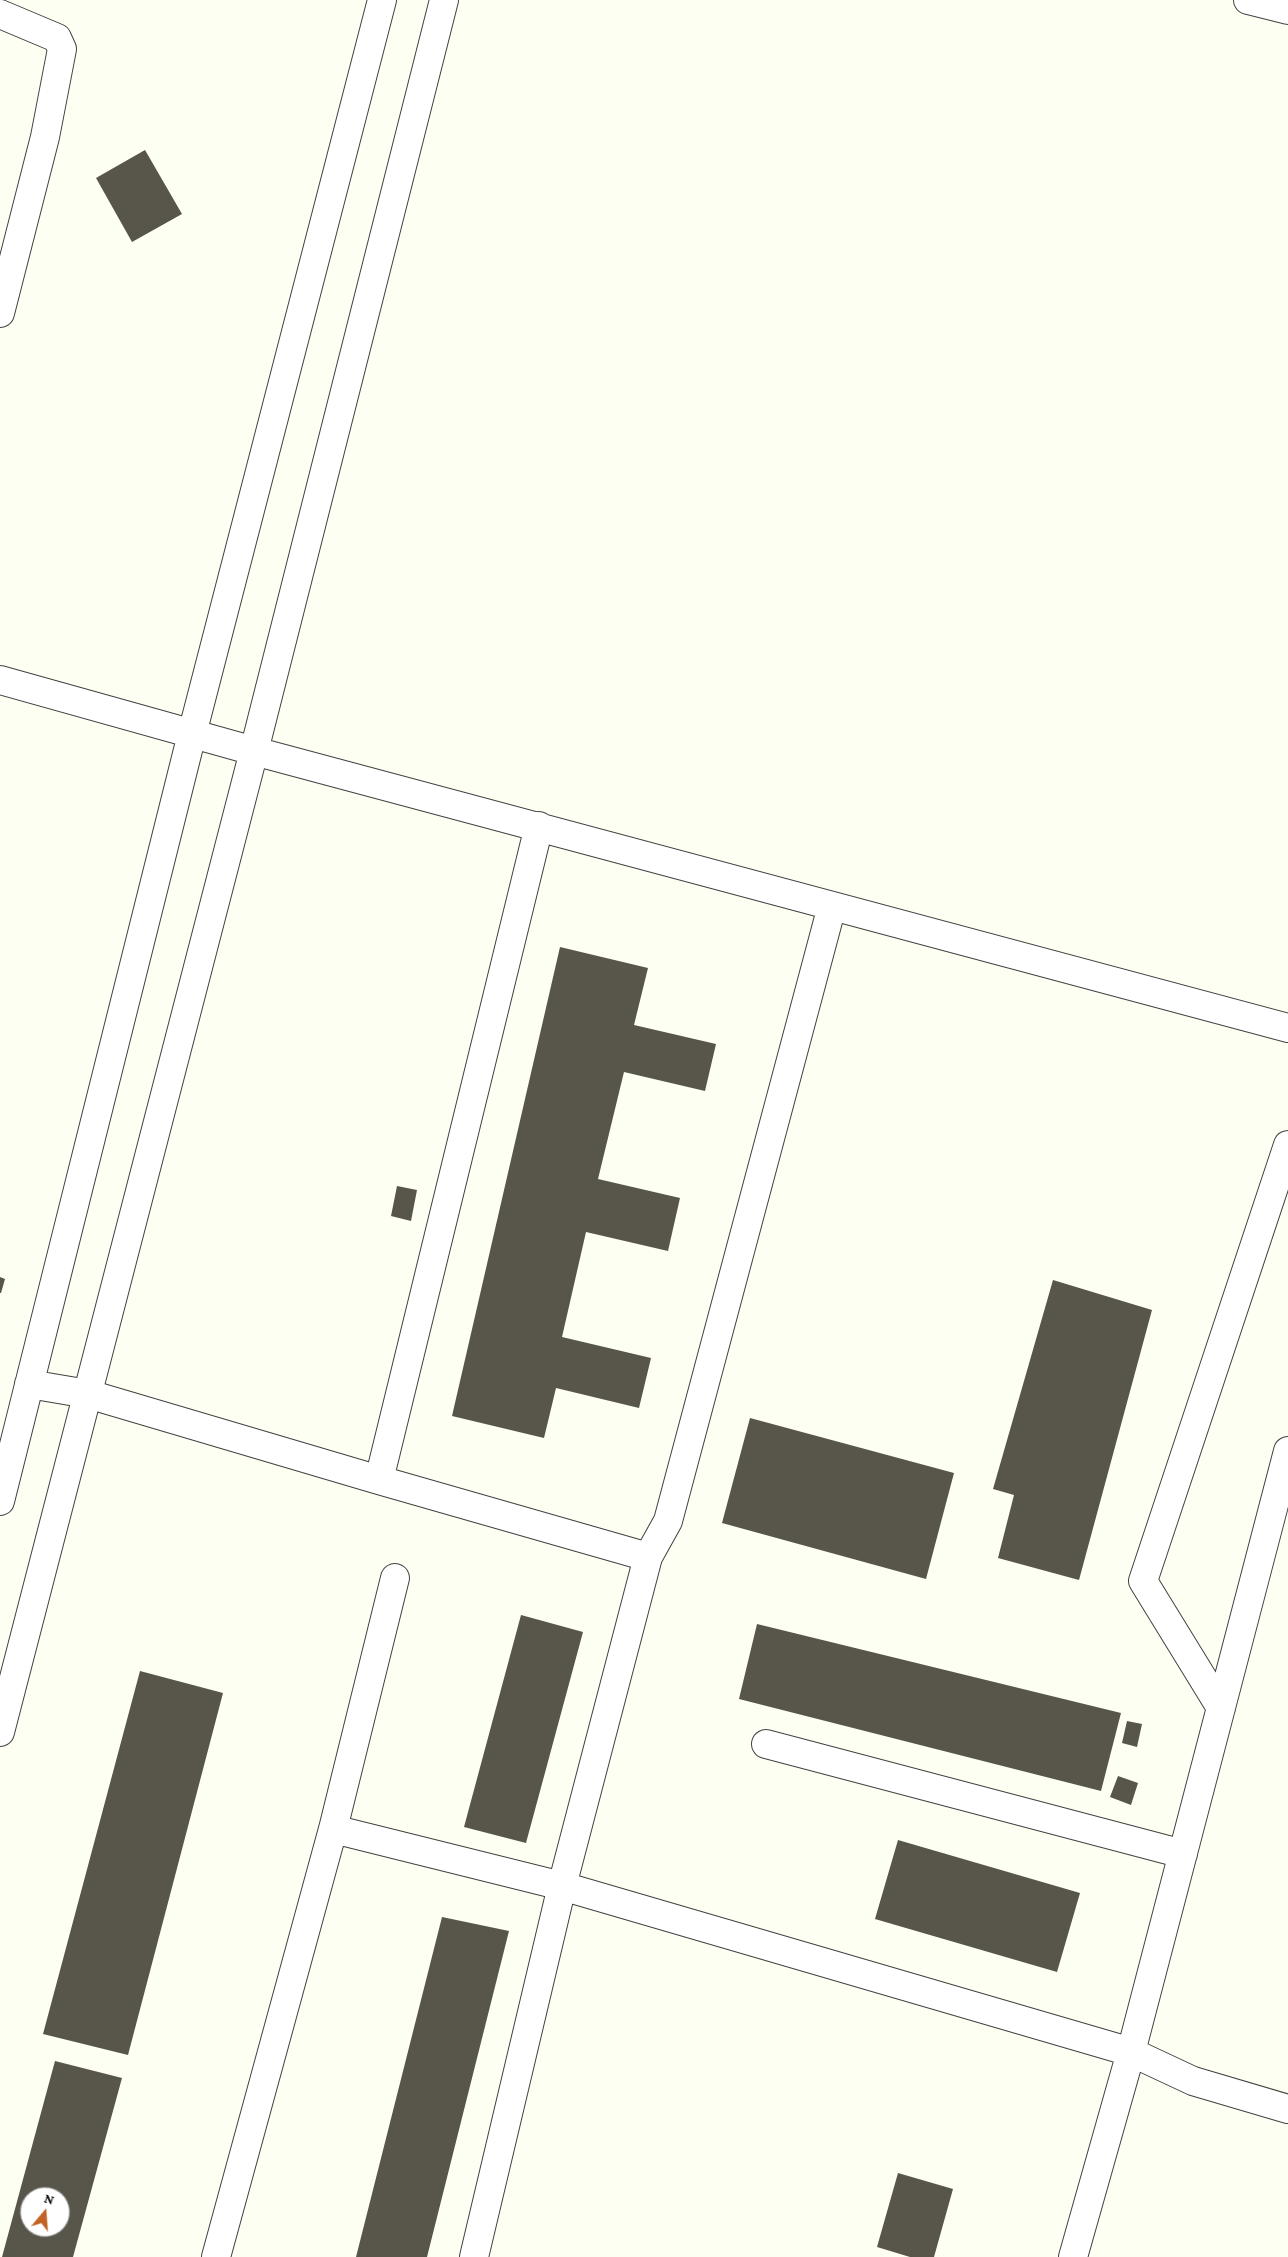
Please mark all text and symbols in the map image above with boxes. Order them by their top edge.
north arrow [20,2187,70,2237]
text: N [42,2190,56,2208]

